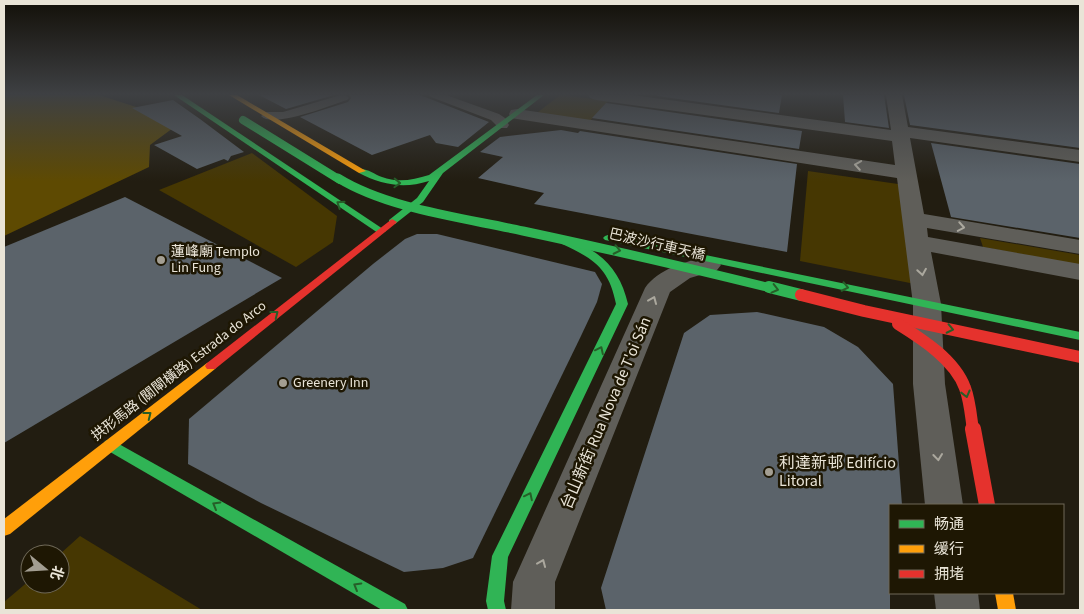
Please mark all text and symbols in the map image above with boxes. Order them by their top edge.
one-way arrow [854,161,862,171]
one-way arrow [393,178,401,189]
one-way arrow [337,201,346,210]
one-way arrow [957,221,966,231]
street label: 巴波沙行車天橋 [607,224,707,266]
place label: 蓮峰廟 Templo Lin Fung [171,242,260,278]
one-way arrow [613,245,621,255]
marker: 蓮峰廟 Templo Lin Fung [155,254,167,266]
one-way arrow [916,267,926,276]
one-way arrow [840,282,849,292]
one-way arrow [770,283,779,294]
street label: 拱形馬路 (關閘橫路) Estrada do Arco [87,296,271,446]
one-way arrow [647,297,657,305]
one-way arrow [270,311,279,320]
street label: 台山新街 Rua Nova de T'oi Sán [555,313,657,513]
one-way arrow [946,323,955,334]
one-way arrow [594,346,604,355]
place label: Greenery Inn [293,373,368,393]
marker: Greenery Inn [277,377,289,389]
one-way arrow [960,389,971,398]
one-way arrow [142,412,151,420]
place label: 利達新邨 Edifício Litoral [779,452,896,492]
one-way arrow [932,454,943,462]
marker: 利達新邨 Edifício Litoral [763,466,775,478]
one-way arrow [523,492,533,501]
one-way arrow [213,502,222,512]
legend [889,504,1064,594]
text: 畅通 [934,514,964,535]
text: 缓行 [934,539,964,560]
north arrow [20,544,70,594]
one-way arrow [536,559,547,568]
text: 北 [45,563,68,582]
text: 拥堵 [934,564,964,585]
one-way arrow [354,582,363,592]

